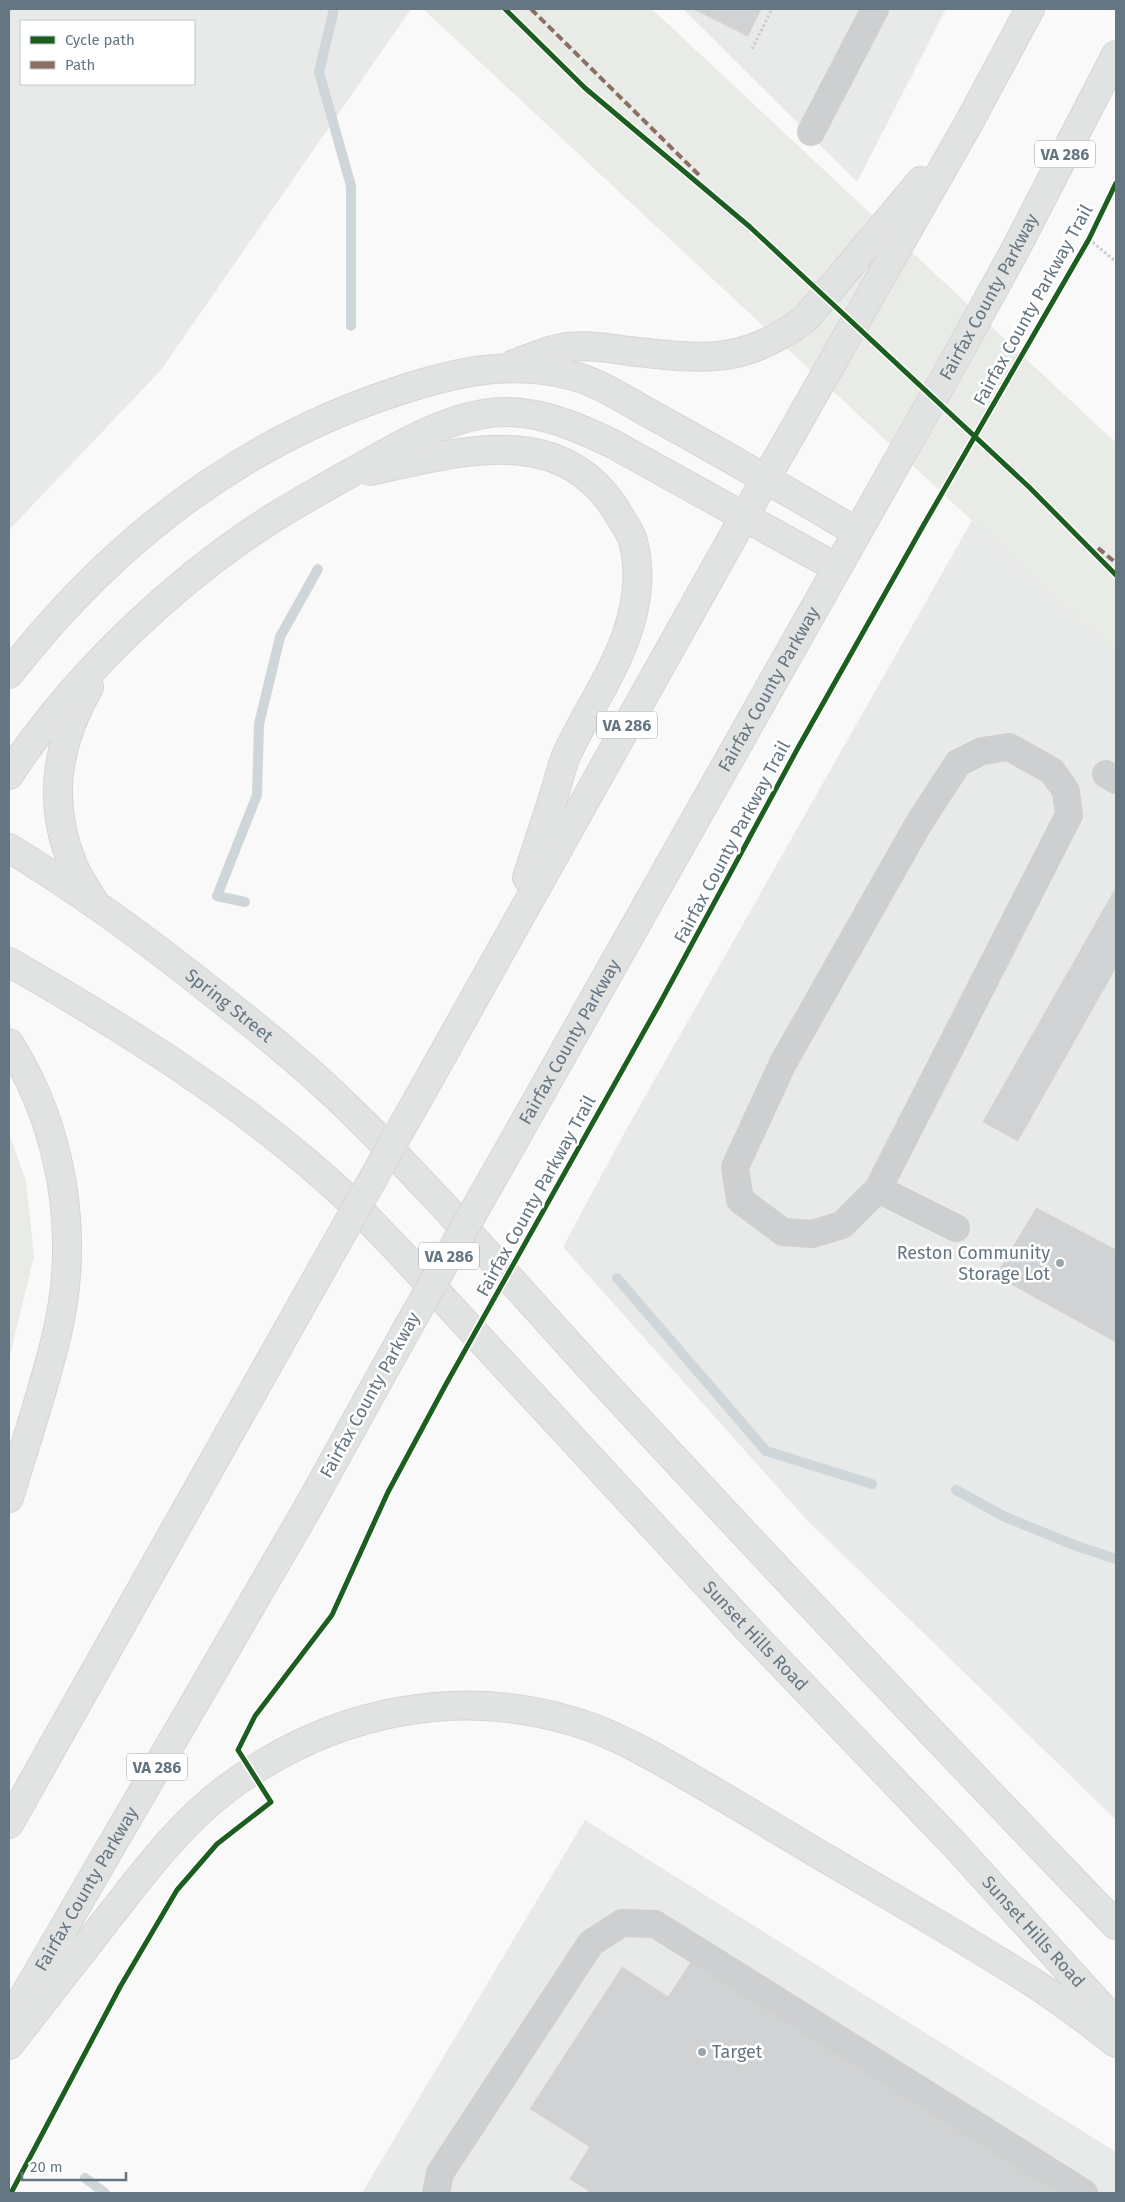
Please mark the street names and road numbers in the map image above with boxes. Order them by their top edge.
road number: VA 286 [1035,140,1095,168]
street label: Fairfax County Parkway Trail [969,201,1097,409]
street label: Fairfax County Parkway [935,210,1043,384]
street label: Fairfax County Parkway [713,603,824,776]
road number: VA 286 [597,712,657,738]
street label: Fairfax County Parkway Trail [669,737,795,947]
street label: Fairfax County Parkway [514,955,625,1128]
street label: Spring Street [181,964,278,1048]
street label: Fairfax County Parkway Trail [472,1092,600,1300]
road number: VA 286 [419,1242,479,1270]
street label: Fairfax County Parkway [315,1308,425,1482]
street label: Sunset Hills Road [698,1576,812,1696]
road number: VA 286 [127,1754,187,1780]
street label: Fairfax County Parkway [30,1803,143,1975]
street label: Sunset Hills Road [977,1871,1090,1992]

